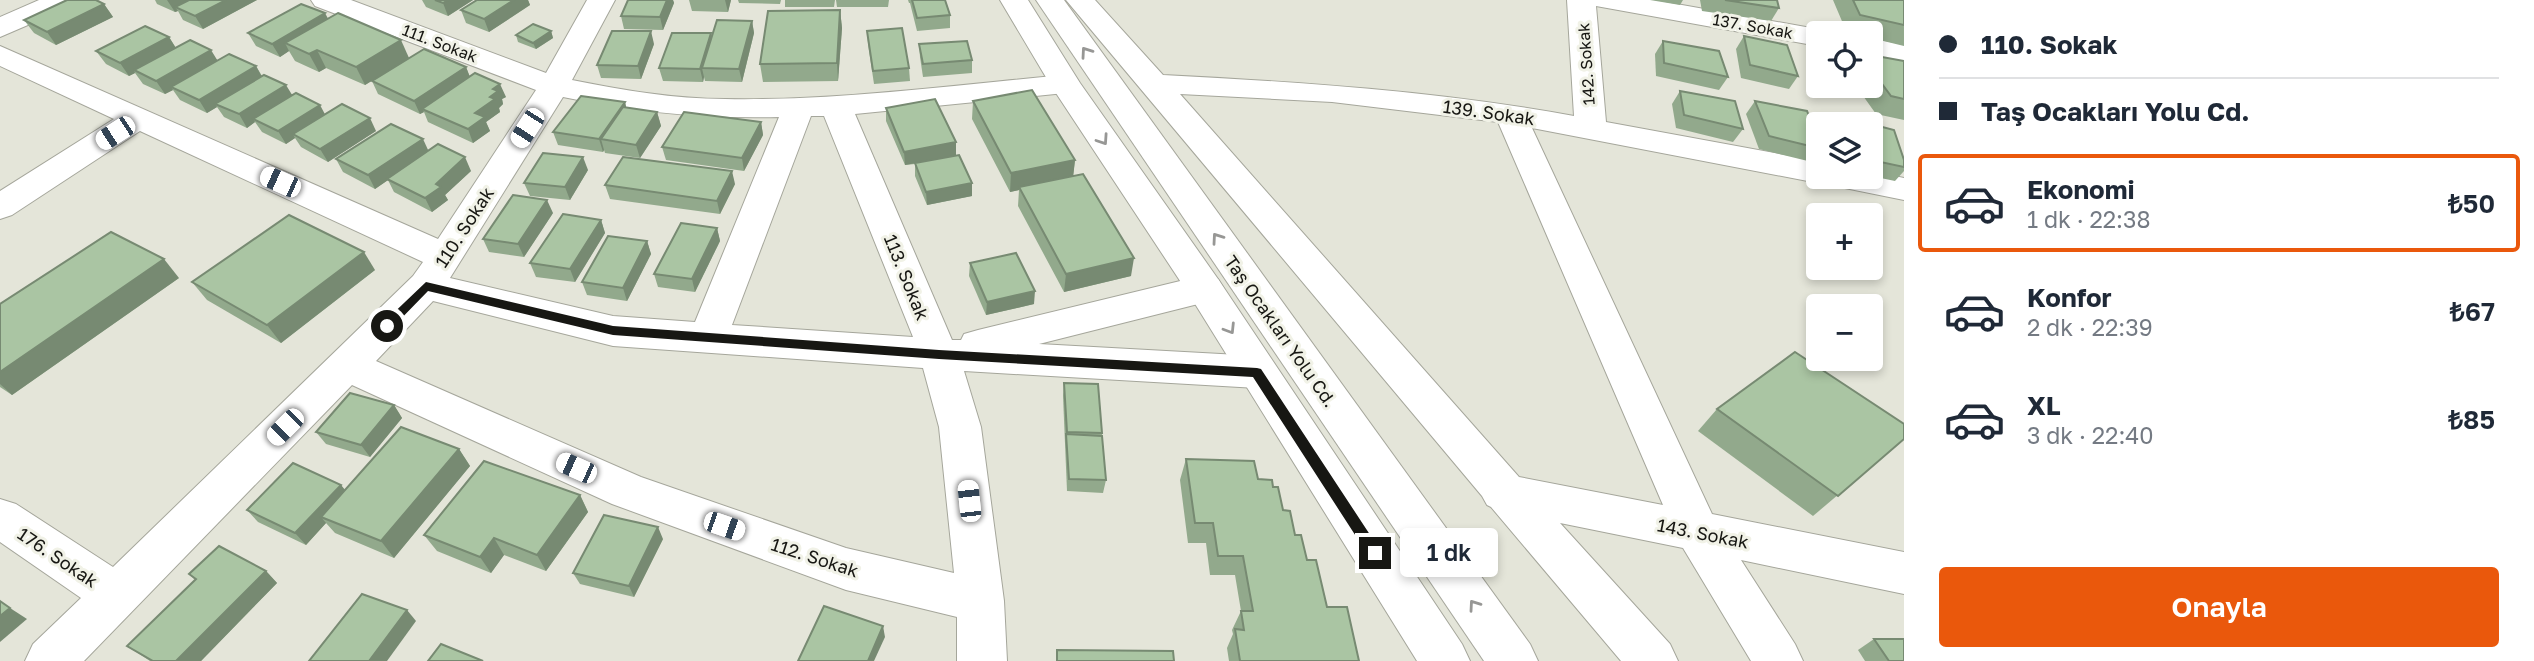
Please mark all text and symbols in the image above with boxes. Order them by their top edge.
street label: 137. Sokak [1711,9,1795,43]
street label: 111. Sokak [400,20,480,66]
map controls [1806,21,1883,371]
button: locate [1806,21,1883,98]
street label: 142. Sokak [1573,22,1599,106]
text: 110. Sokak [1981,29,2118,60]
one-way arrow [1082,47,1094,60]
street label: 139. Sokak [1442,95,1536,129]
text: Taş Ocakları Yolu Cd. [1981,96,2250,127]
car [507,105,548,151]
button: layers [1806,112,1883,189]
car [92,113,139,153]
one-way arrow [1095,132,1108,145]
car [257,164,304,200]
icon: car [1943,172,2006,235]
text: Ekonomi [2027,174,2135,205]
street label: 110. Sokak [430,183,498,271]
text: ₺50 [2448,188,2495,219]
button: + [1806,203,1883,280]
text: 1 dk · 22:38 [2027,205,2151,233]
street label: 113. Sokak [880,231,934,323]
one-way arrow [1213,233,1225,246]
street label: Taş Ocakları Yolu Cd. [1220,251,1342,411]
icon: car [1943,280,2006,343]
text: Konfor [2027,282,2112,313]
button: − [1806,294,1883,371]
text: ₺67 [2450,296,2495,327]
route start [371,310,403,342]
text: 2 dk · 22:39 [2027,313,2153,341]
one-way arrow [1222,321,1235,334]
icon: car [1943,388,2006,451]
text: XL [2027,390,2061,421]
text: ₺85 [2448,404,2495,435]
car [263,405,308,449]
text: 3 dk · 22:40 [2027,421,2154,449]
car [553,450,600,486]
car [957,479,982,523]
car [701,509,748,543]
street label: 143. Sokak [1655,513,1751,553]
street label: 176. Sokak [14,522,102,592]
callout: 1 dk [1400,528,1498,578]
street label: 112. Sokak [769,533,861,581]
route end [1359,537,1391,569]
text: 1 dk [1427,538,1471,566]
button: Onayla [1939,567,2499,647]
one-way arrow [1470,600,1482,613]

